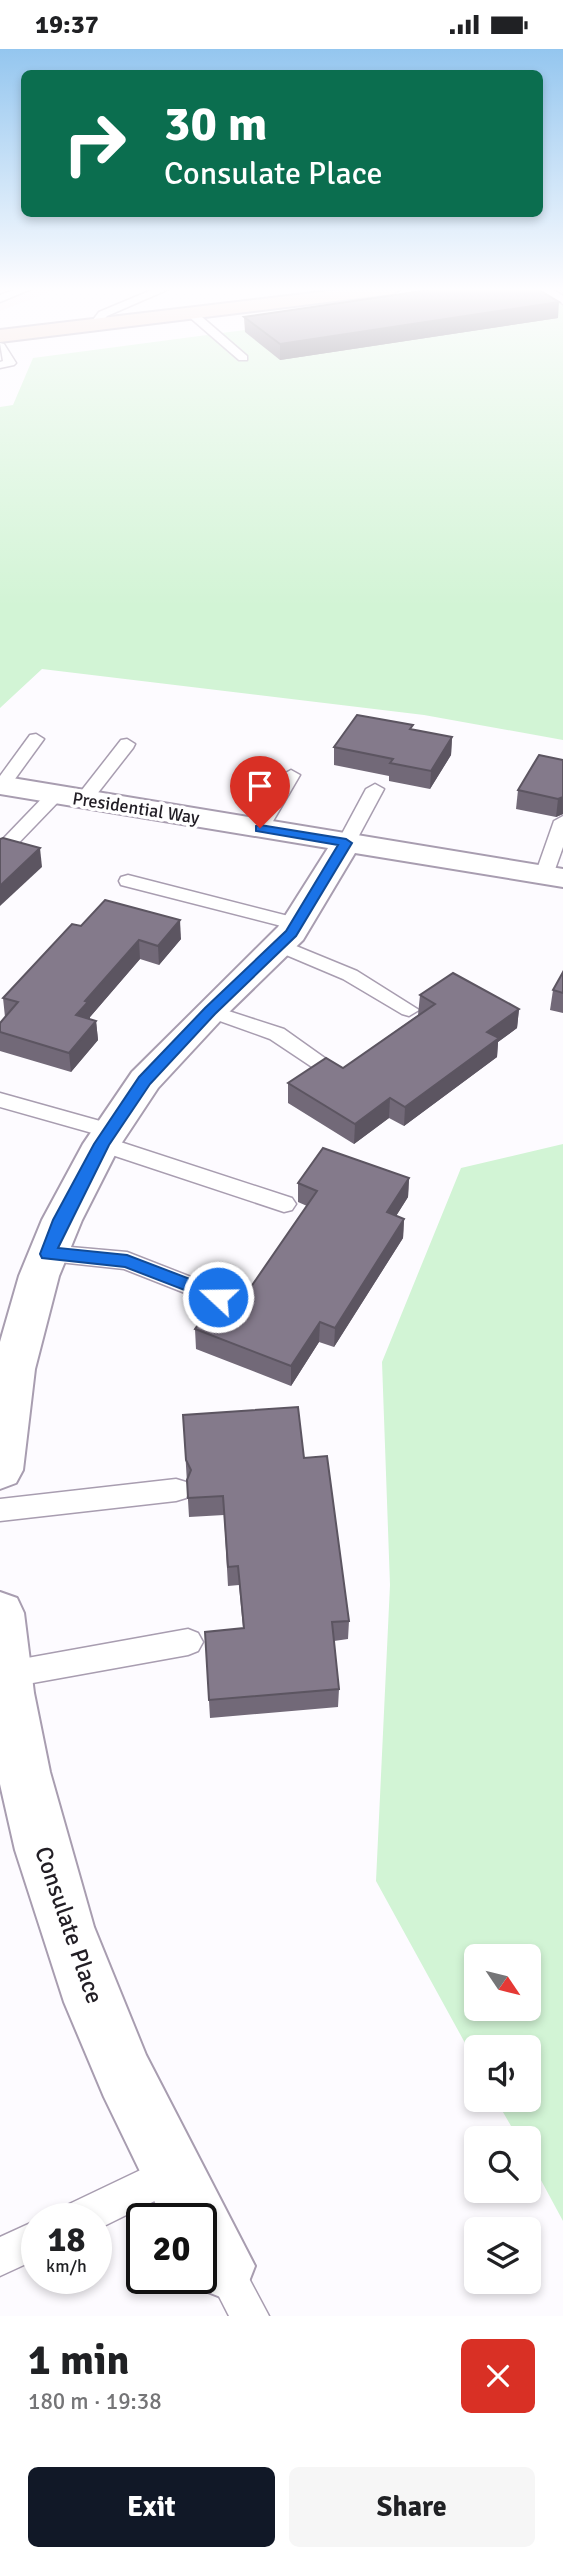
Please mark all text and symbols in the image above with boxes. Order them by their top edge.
text: 19:37 [35,9,99,41]
text: 30 m [164,94,267,154]
icon: right [49,98,140,189]
text: Consulate Place [164,154,383,193]
pin [230,756,290,828]
icon: arrive [241,767,279,805]
street label: Presidential Way [71,787,202,829]
position arrow [181,1260,255,1334]
street label: Consulate Place [28,1843,110,2007]
north arrow [464,1944,541,2021]
map controls [464,1944,541,2294]
button: sound [464,2035,541,2112]
button: search [464,2126,541,2203]
speed limit sign: 20 [126,2203,217,2294]
button: layers [464,2217,541,2294]
text: 18 [48,2218,85,2261]
text: km/h [46,2255,87,2277]
text: 1 min [28,2335,129,2386]
button: close [461,2339,535,2413]
text: 180 m · 19:38 [28,2387,162,2416]
button: Exit [28,2467,275,2547]
button: Share [289,2467,535,2547]

